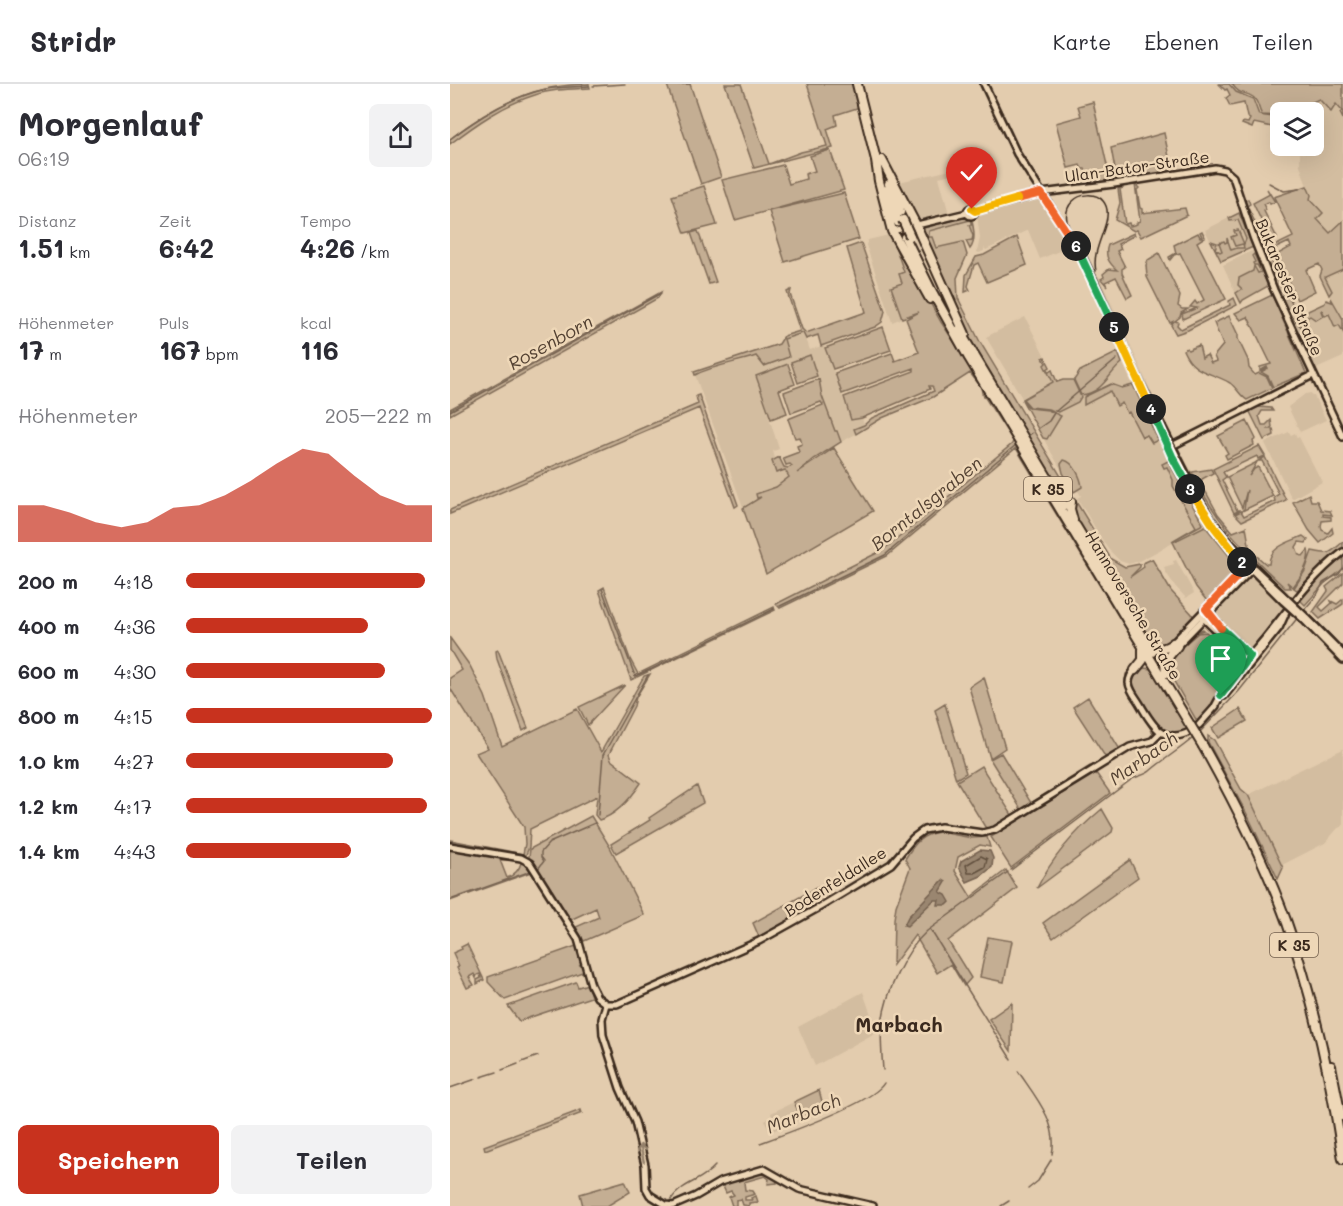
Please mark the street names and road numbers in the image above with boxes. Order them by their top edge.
street label: Ulan-Bator-Straße [1063,145,1211,187]
street label: Bukarester Straße [1252,215,1328,359]
road number: K 35 [1024,477,1072,501]
street label: Hannoversche Straße [1081,527,1187,683]
street label: Bodenfeldallee [780,841,890,921]
road number: K 35 [1270,933,1318,957]

